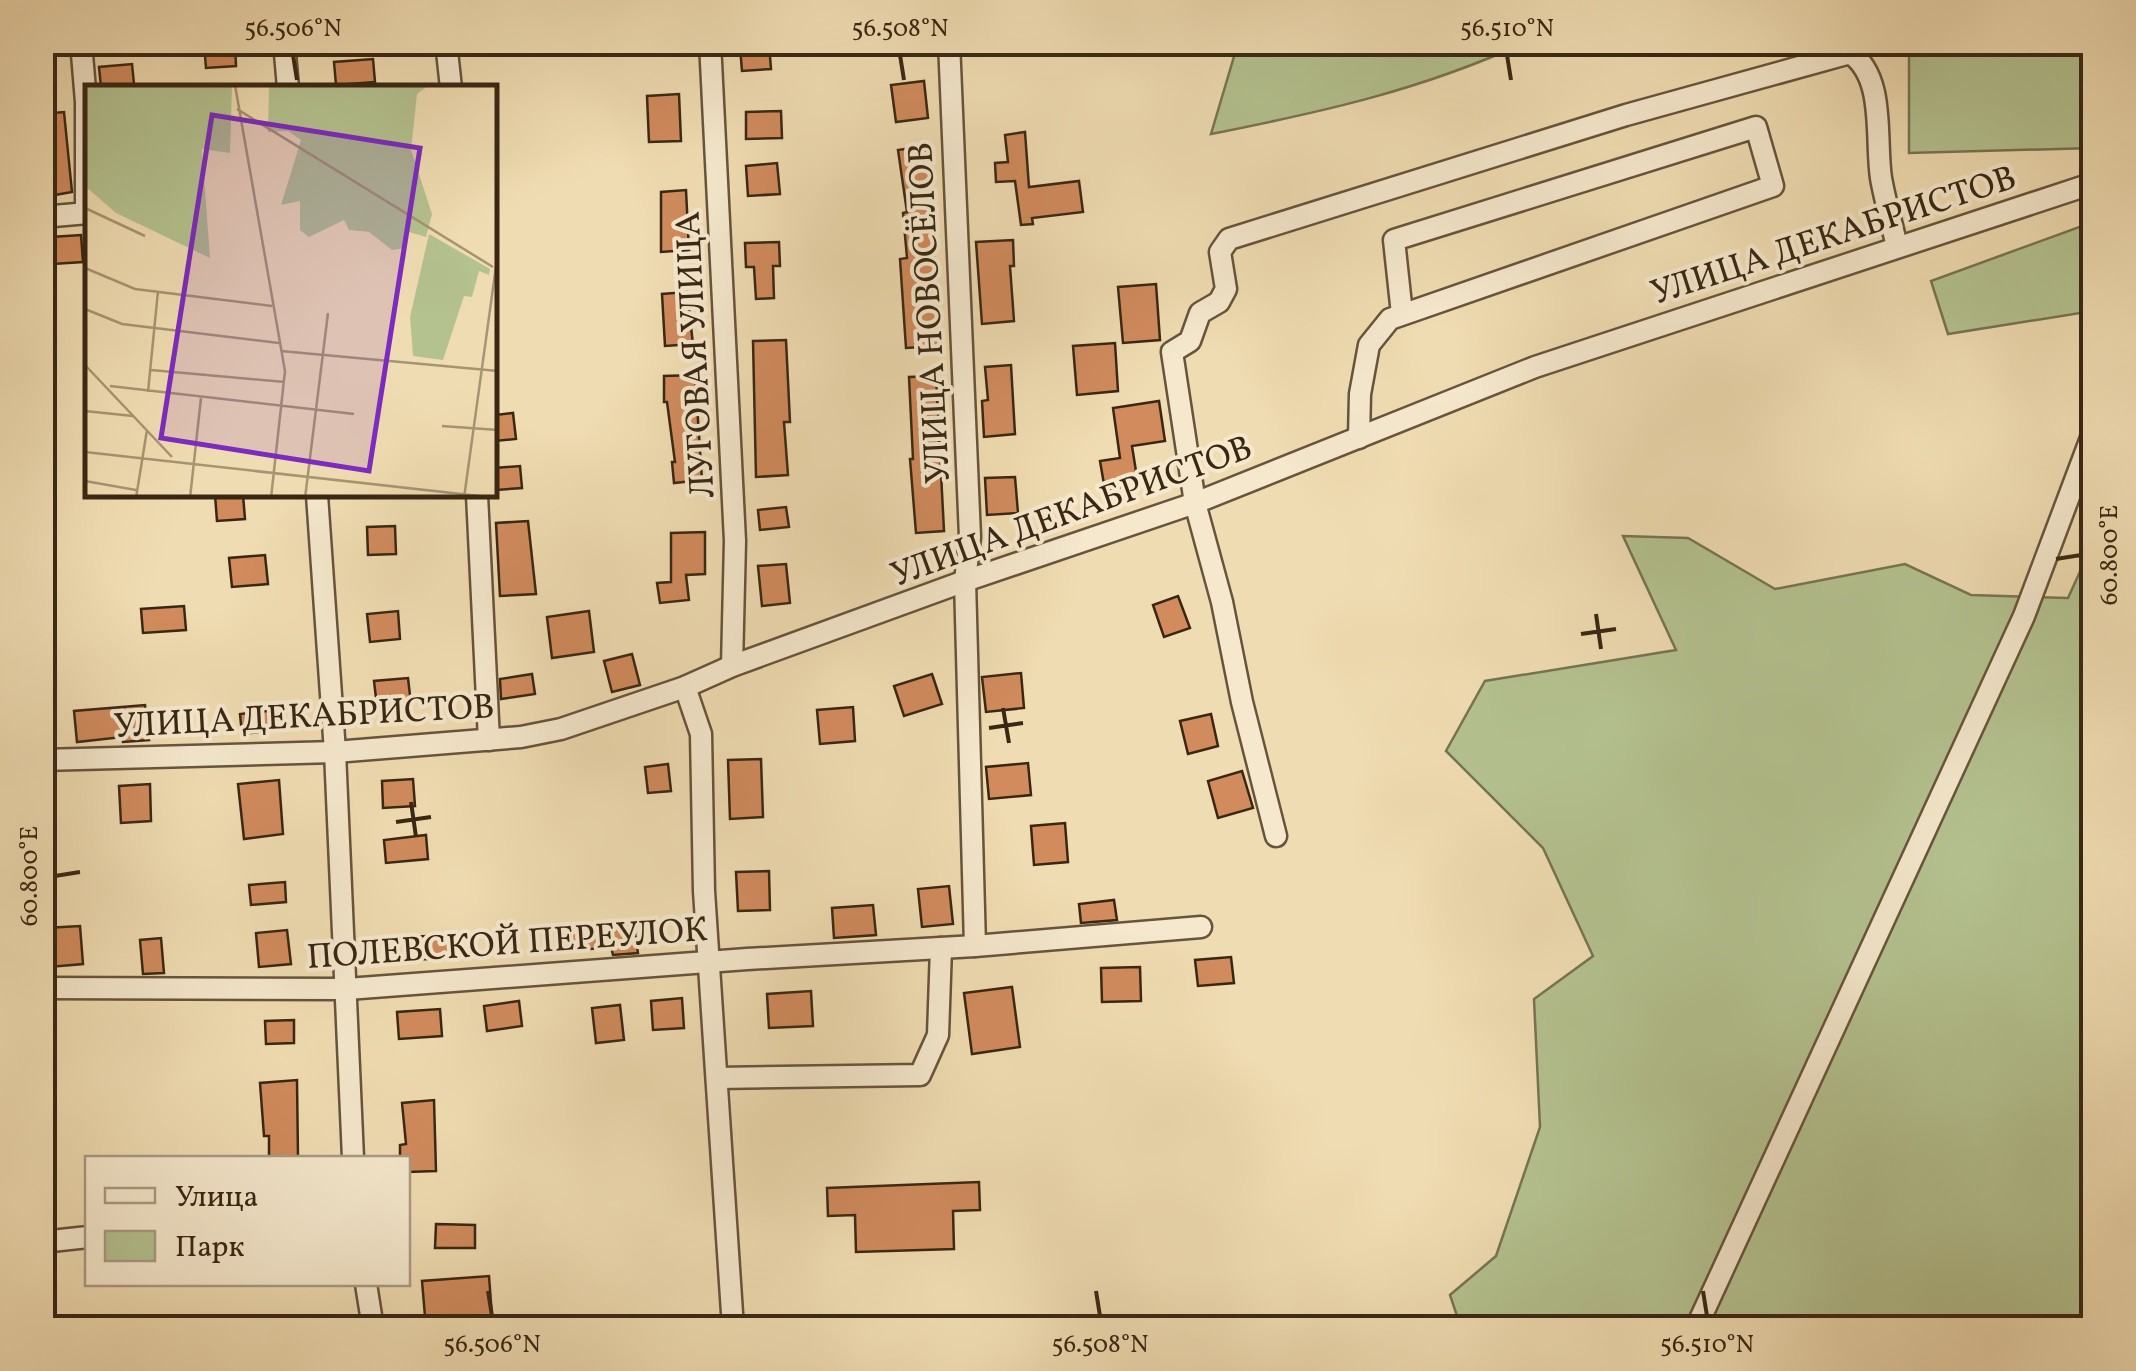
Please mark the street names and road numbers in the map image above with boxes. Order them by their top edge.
street label: УЛИЦА НОВОСЁЛОВ [898,141,964,485]
street label: УЛИЦА ДЕКАБРИСТОВ [1645,155,2023,319]
street label: ЛУГОВАЯ УЛИЦА [666,210,728,500]
street label: УЛИЦА ДЕКАБРИСТОВ [885,425,1259,601]
street label: УЛИЦА ДЕКАБРИСТОВ [112,684,496,752]
street label: ПОЛЕВСКОЙ ПЕРЕУЛОК [305,907,709,983]

